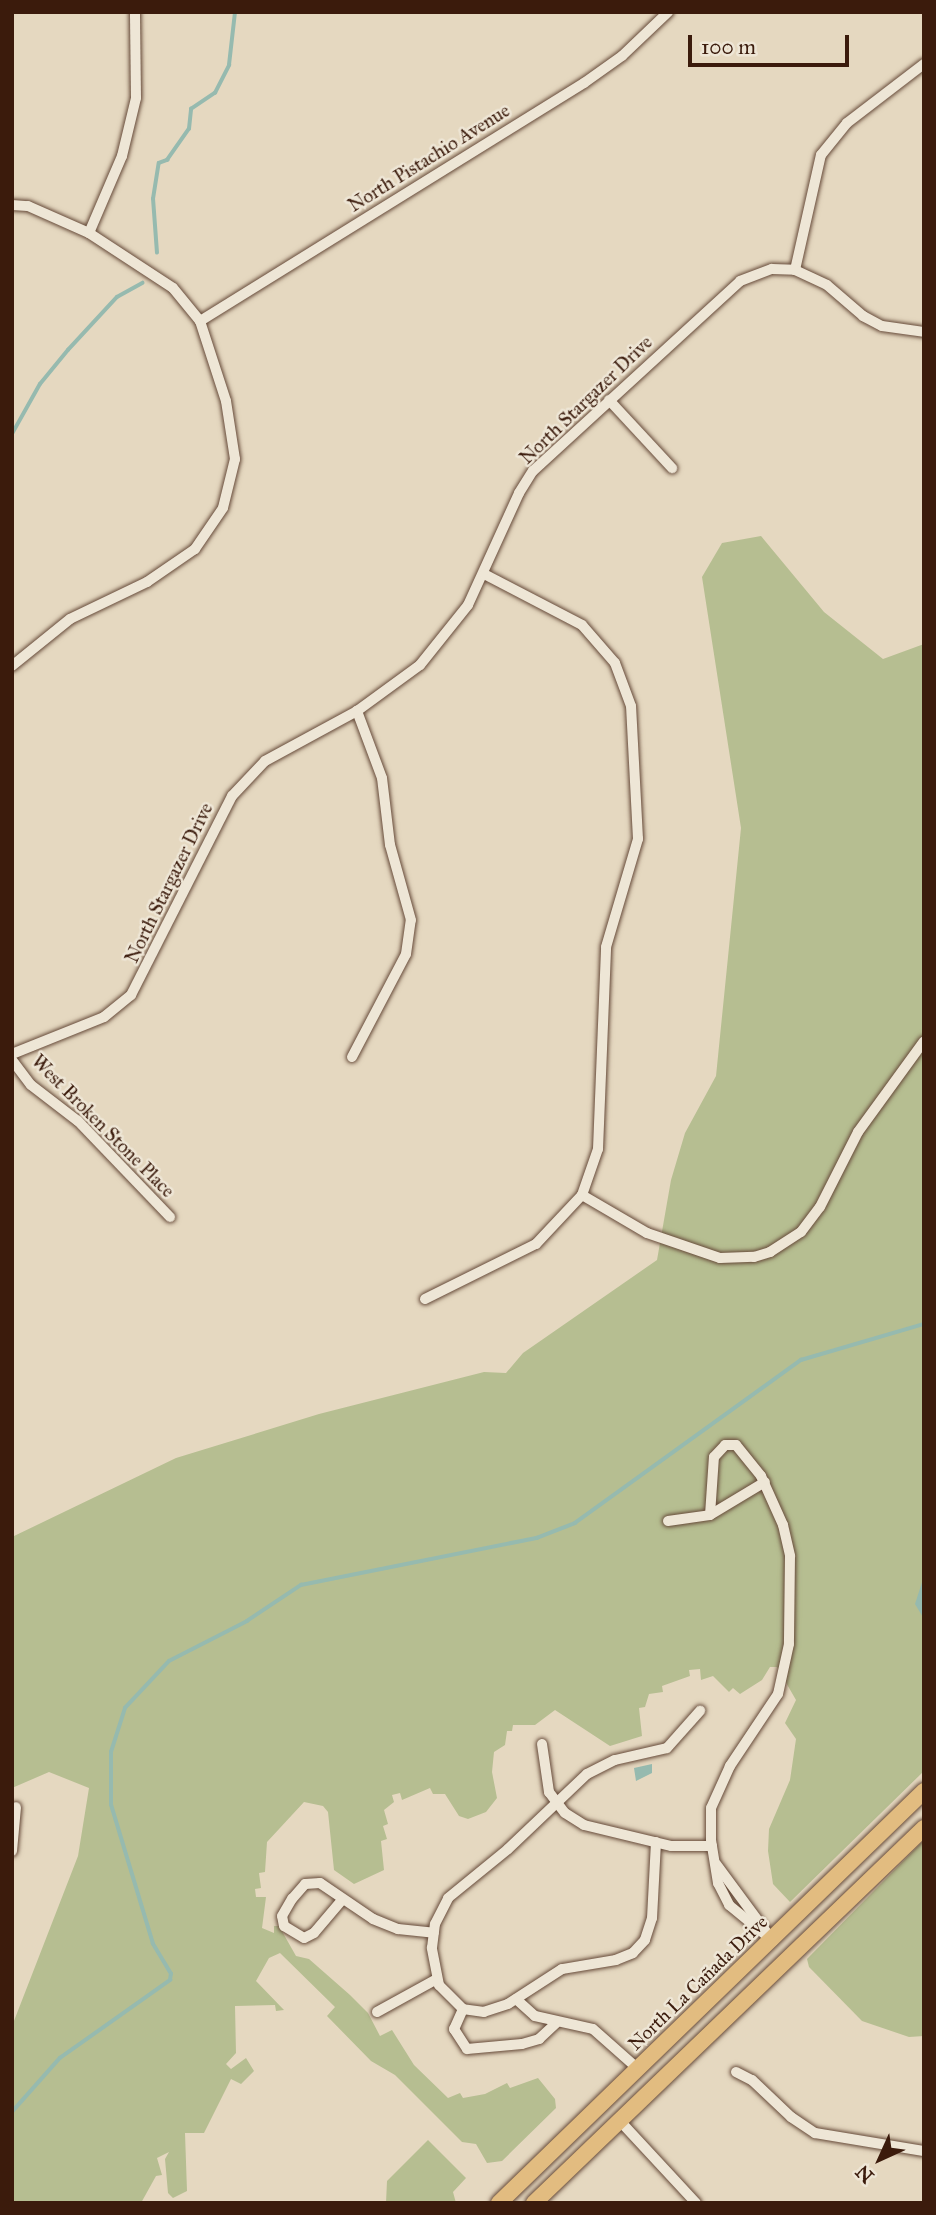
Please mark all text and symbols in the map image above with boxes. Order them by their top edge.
scale bar [691,21,852,65]
text: 100 m [701,34,756,60]
street label: North Pistachio Avenue [344,99,514,217]
street label: North Stargazer Drive [515,331,657,469]
street label: North Stargazer Drive [120,799,218,967]
street label: West Broken Stone Place [27,1050,179,1202]
street label: North La Cañada Drive [624,1911,772,2055]
north arrow [845,2124,915,2194]
text: N [851,2160,879,2188]

